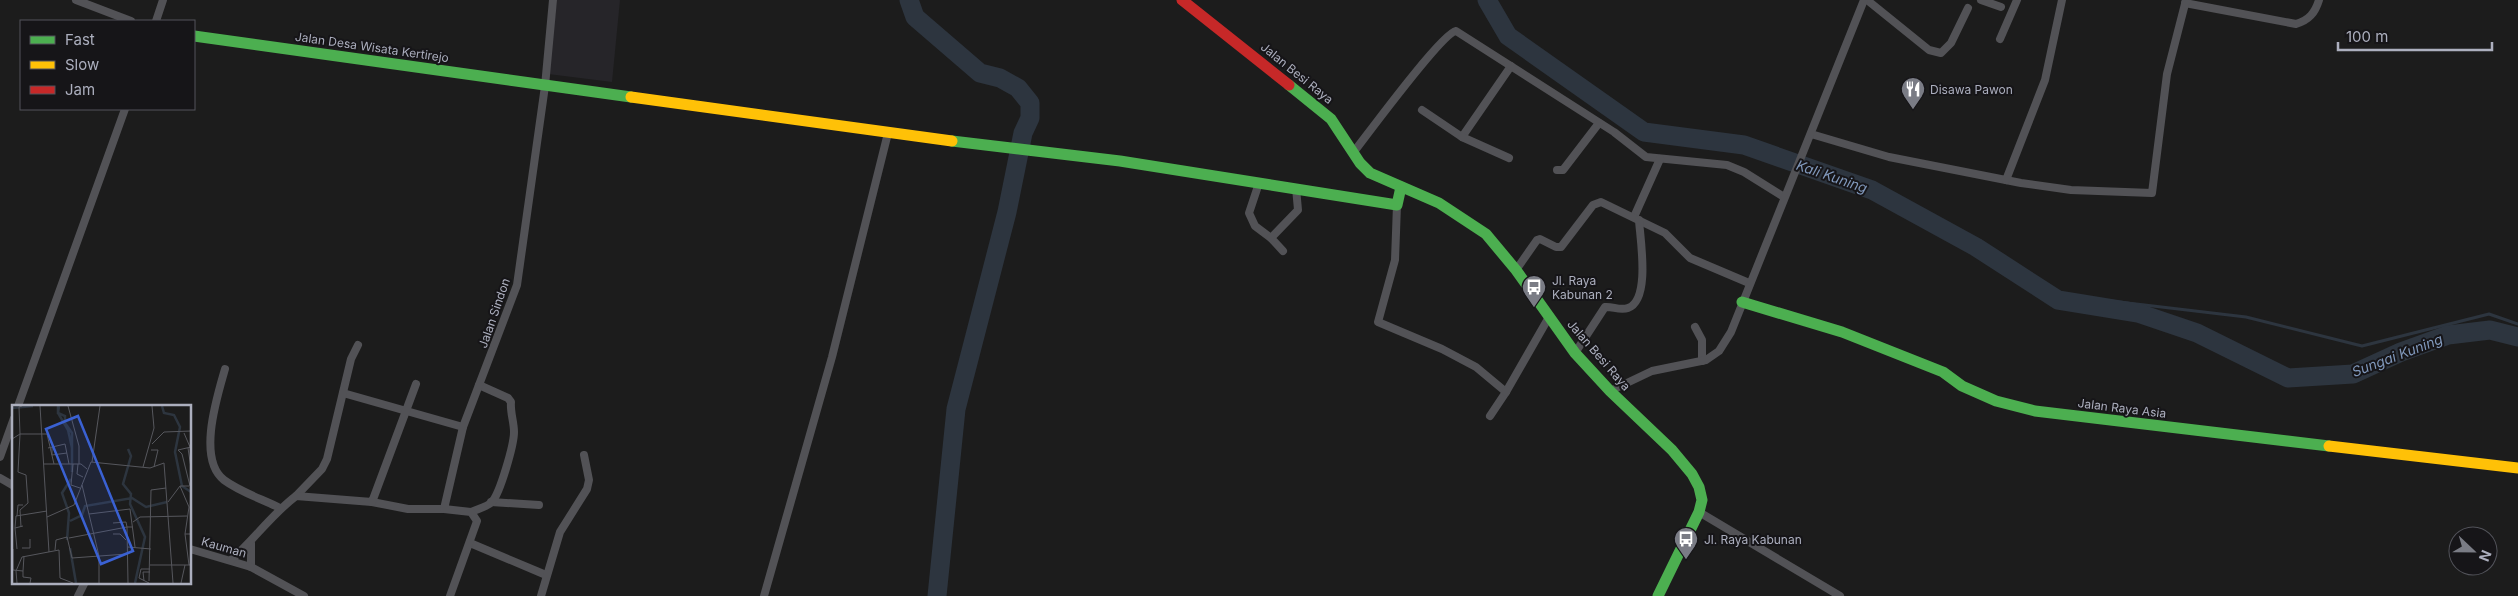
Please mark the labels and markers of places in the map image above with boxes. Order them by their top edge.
restaurant icon: Disawa Pawon [1900,76,1926,110]
place label: Disawa Pawon [1930,82,2013,97]
place label: Jl. Raya Kabunan 2 [1552,273,1613,302]
bus stop icon: Jl. Raya Kabunan 2 [1521,274,1547,308]
bus stop icon: Jl. Raya Kabunan [1673,526,1699,560]
place label: Jl. Raya Kabunan [1704,532,1802,547]

